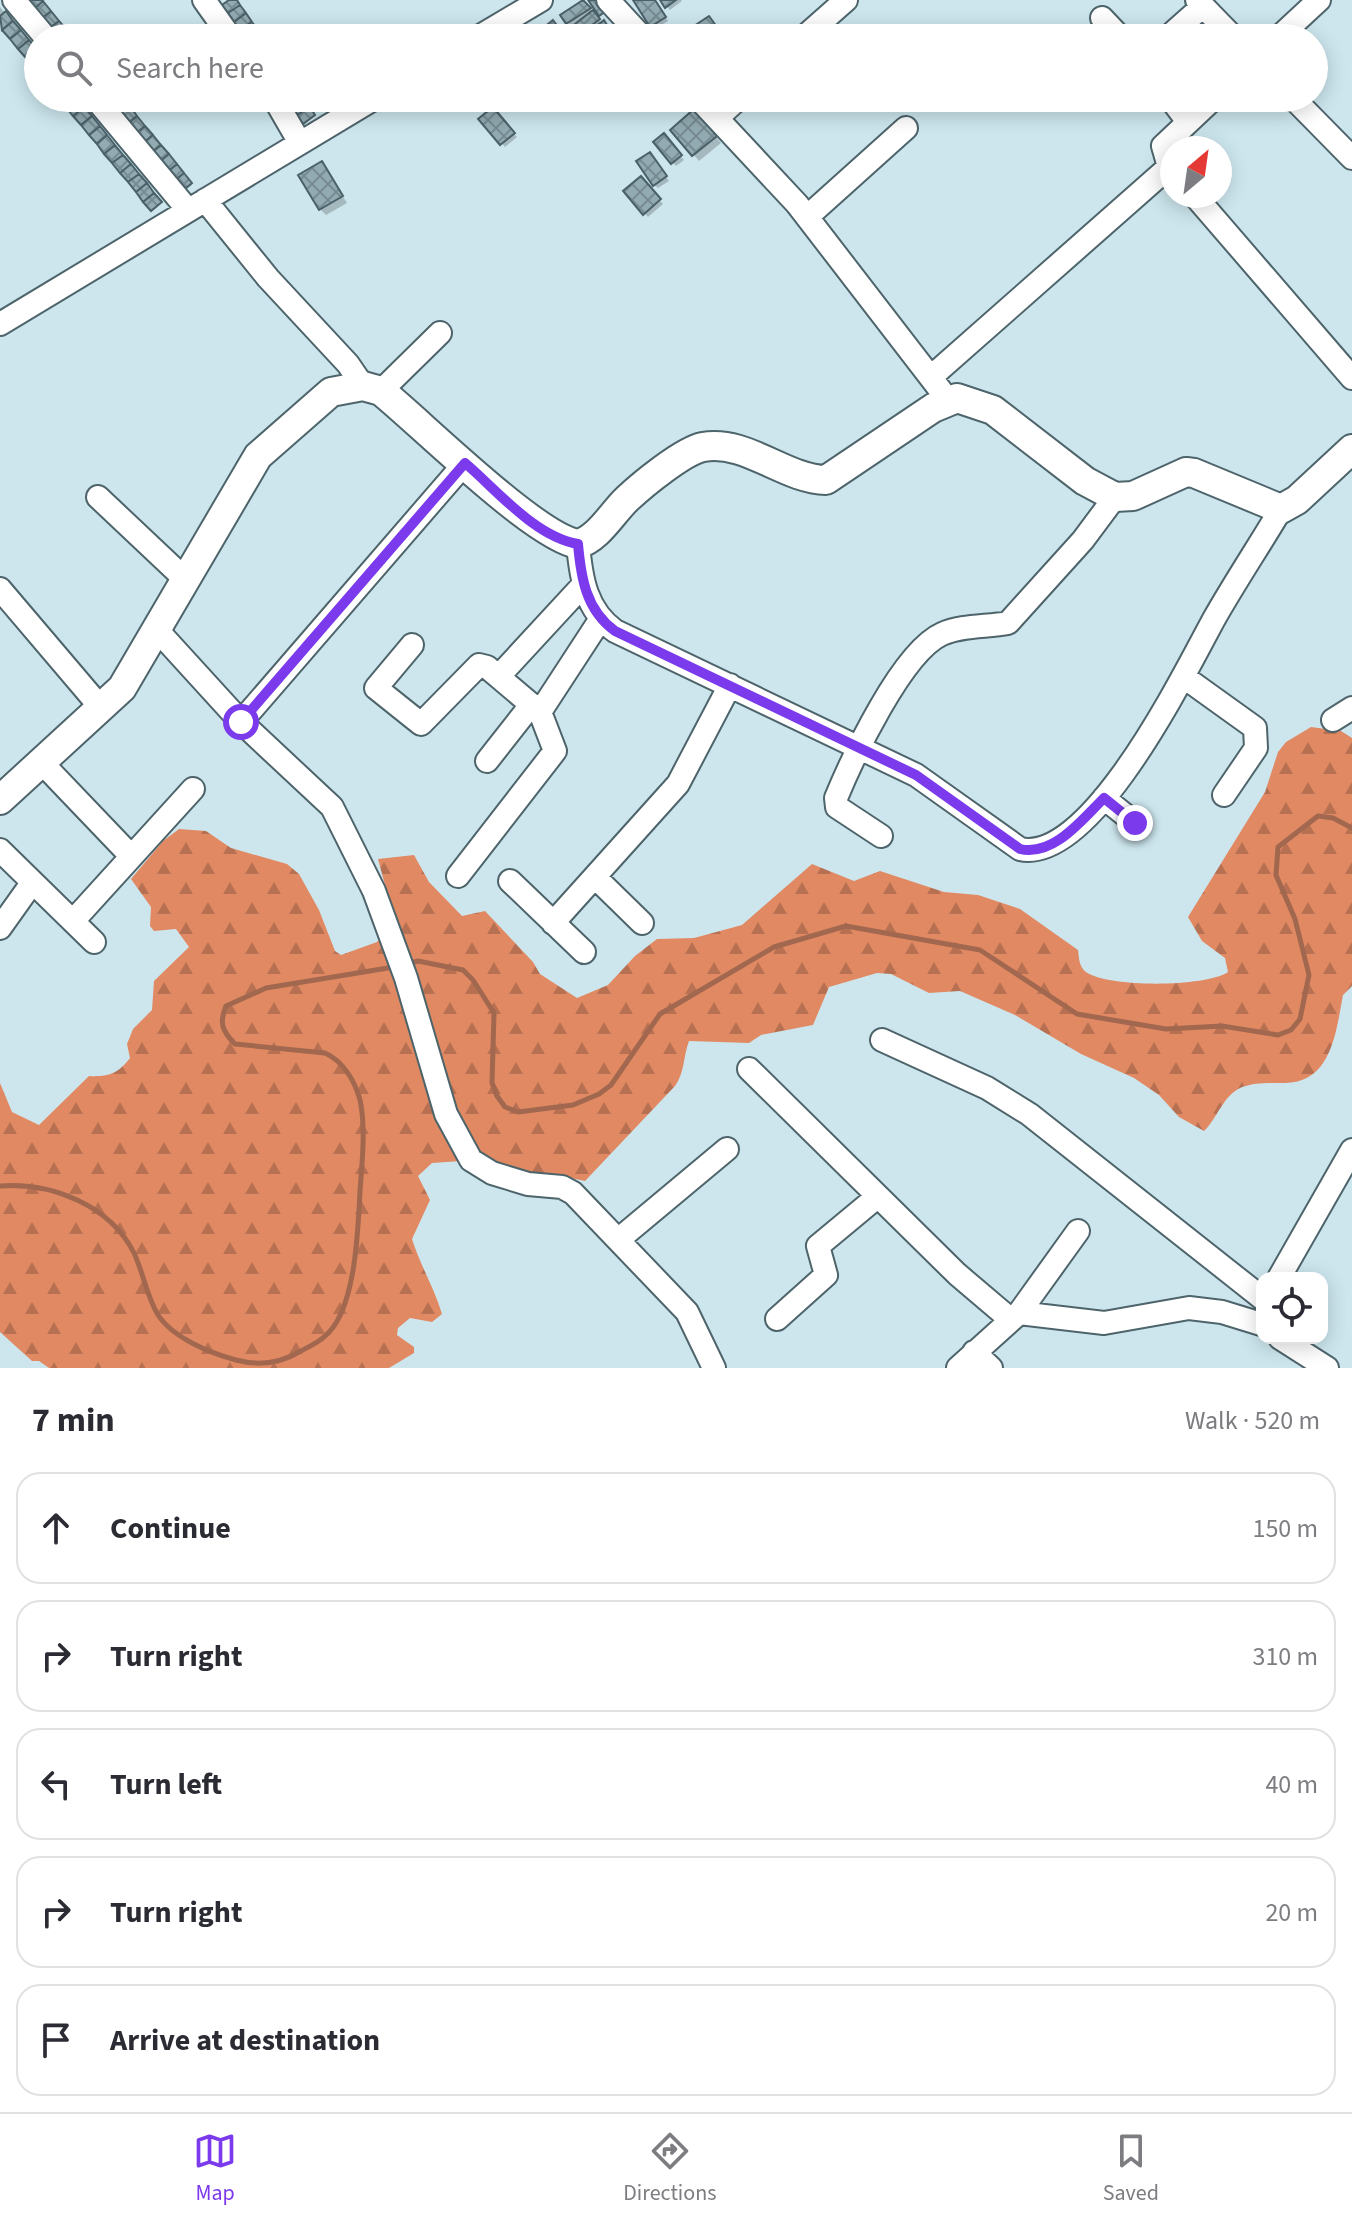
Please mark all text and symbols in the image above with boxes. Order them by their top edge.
search box [24,24,1328,112]
icon: search [52,46,96,90]
text: Search here [116,47,264,90]
north arrow [1160,136,1232,208]
route start [223,704,259,740]
route end [1117,805,1153,841]
map controls [1256,1272,1328,1344]
button: locate [1256,1272,1328,1344]
text: 7 min [32,1396,115,1445]
text: Walk · 520 m [1185,1402,1320,1439]
icon: ahead [34,1506,78,1550]
text: Continue [110,1507,231,1550]
text: 150 m [1252,1510,1318,1547]
icon: right [34,1634,78,1678]
text: Turn right [110,1635,242,1678]
text: 310 m [1252,1638,1318,1675]
icon: left [34,1762,78,1806]
text: Turn left [110,1763,222,1806]
text: 40 m [1265,1766,1318,1803]
icon: right [34,1890,78,1934]
text: Turn right [110,1891,242,1934]
text: 20 m [1265,1894,1318,1931]
icon: arrive [34,2018,78,2062]
text: Arrive at destination [110,2019,380,2062]
tab: Map [193,2129,237,2209]
tab: Directions [623,2129,716,2209]
tab: Saved [1103,2129,1159,2209]

